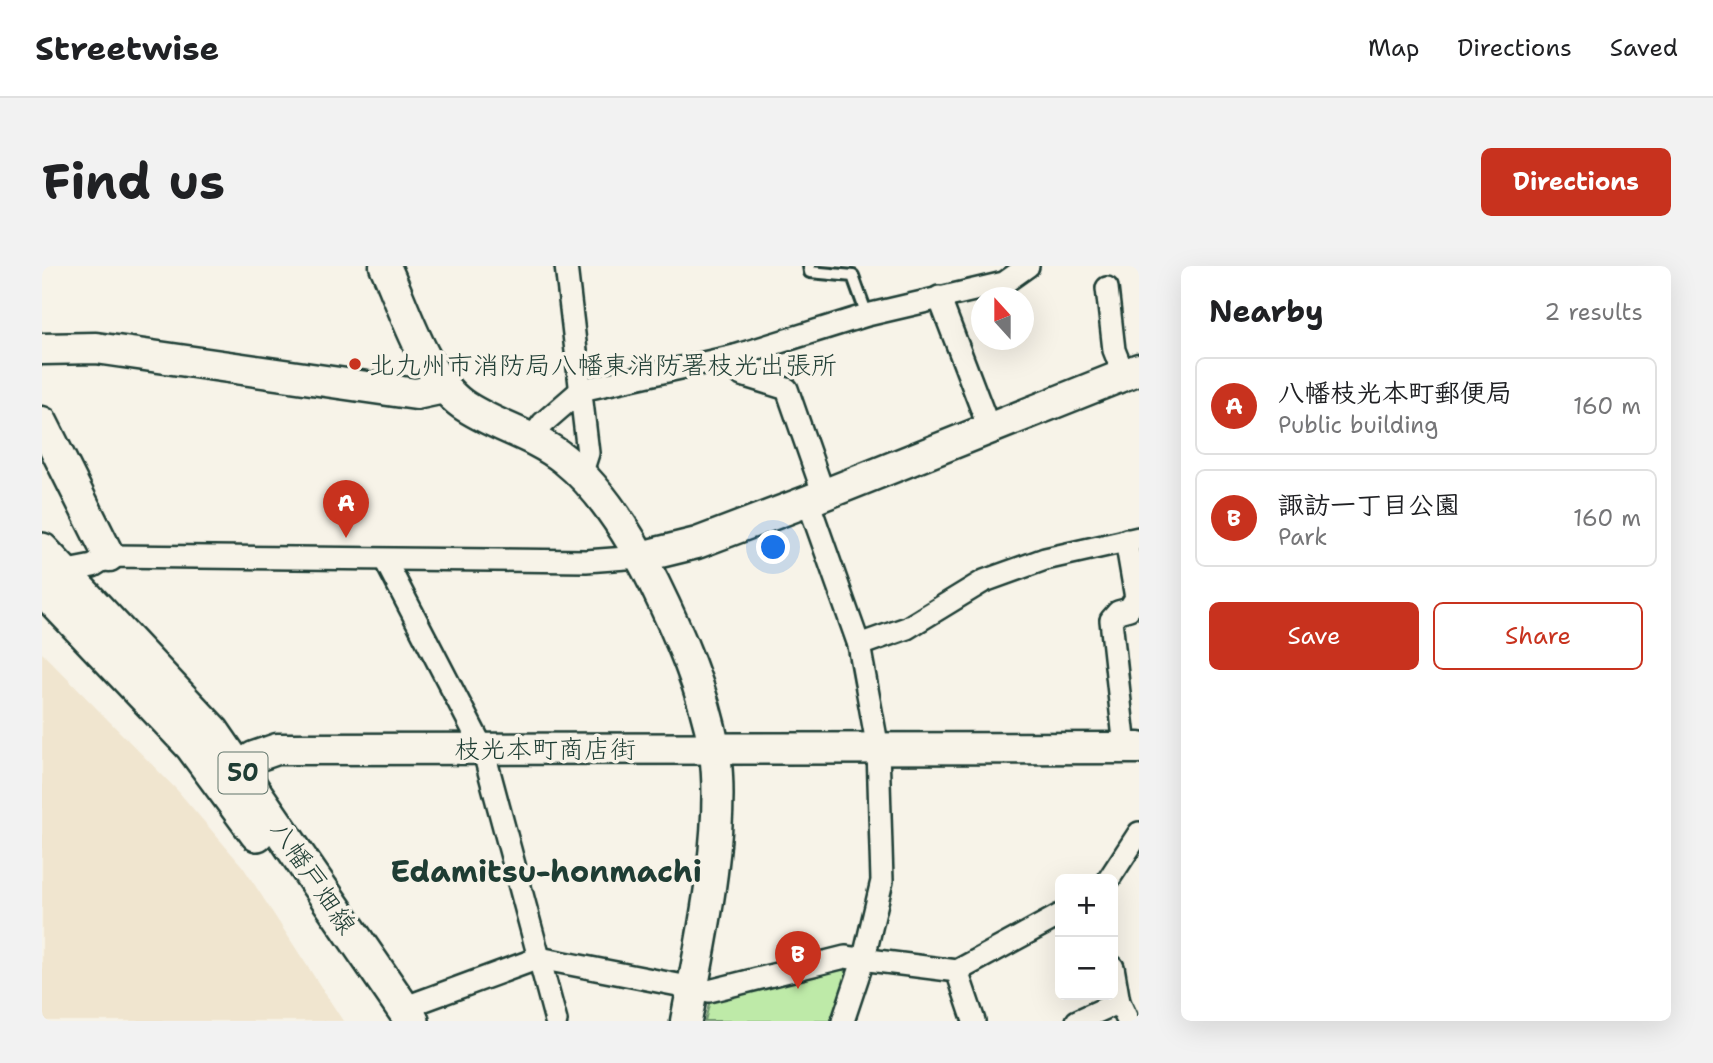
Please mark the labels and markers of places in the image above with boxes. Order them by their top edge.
place label: 北九州市消防局八幡東消防署枝光出張所 [369,347,837,382]
marker: 北九州市消防局八幡東消防署枝光出張所 [347,356,363,372]
pin: A [323,480,369,538]
pin: B [775,931,821,989]

